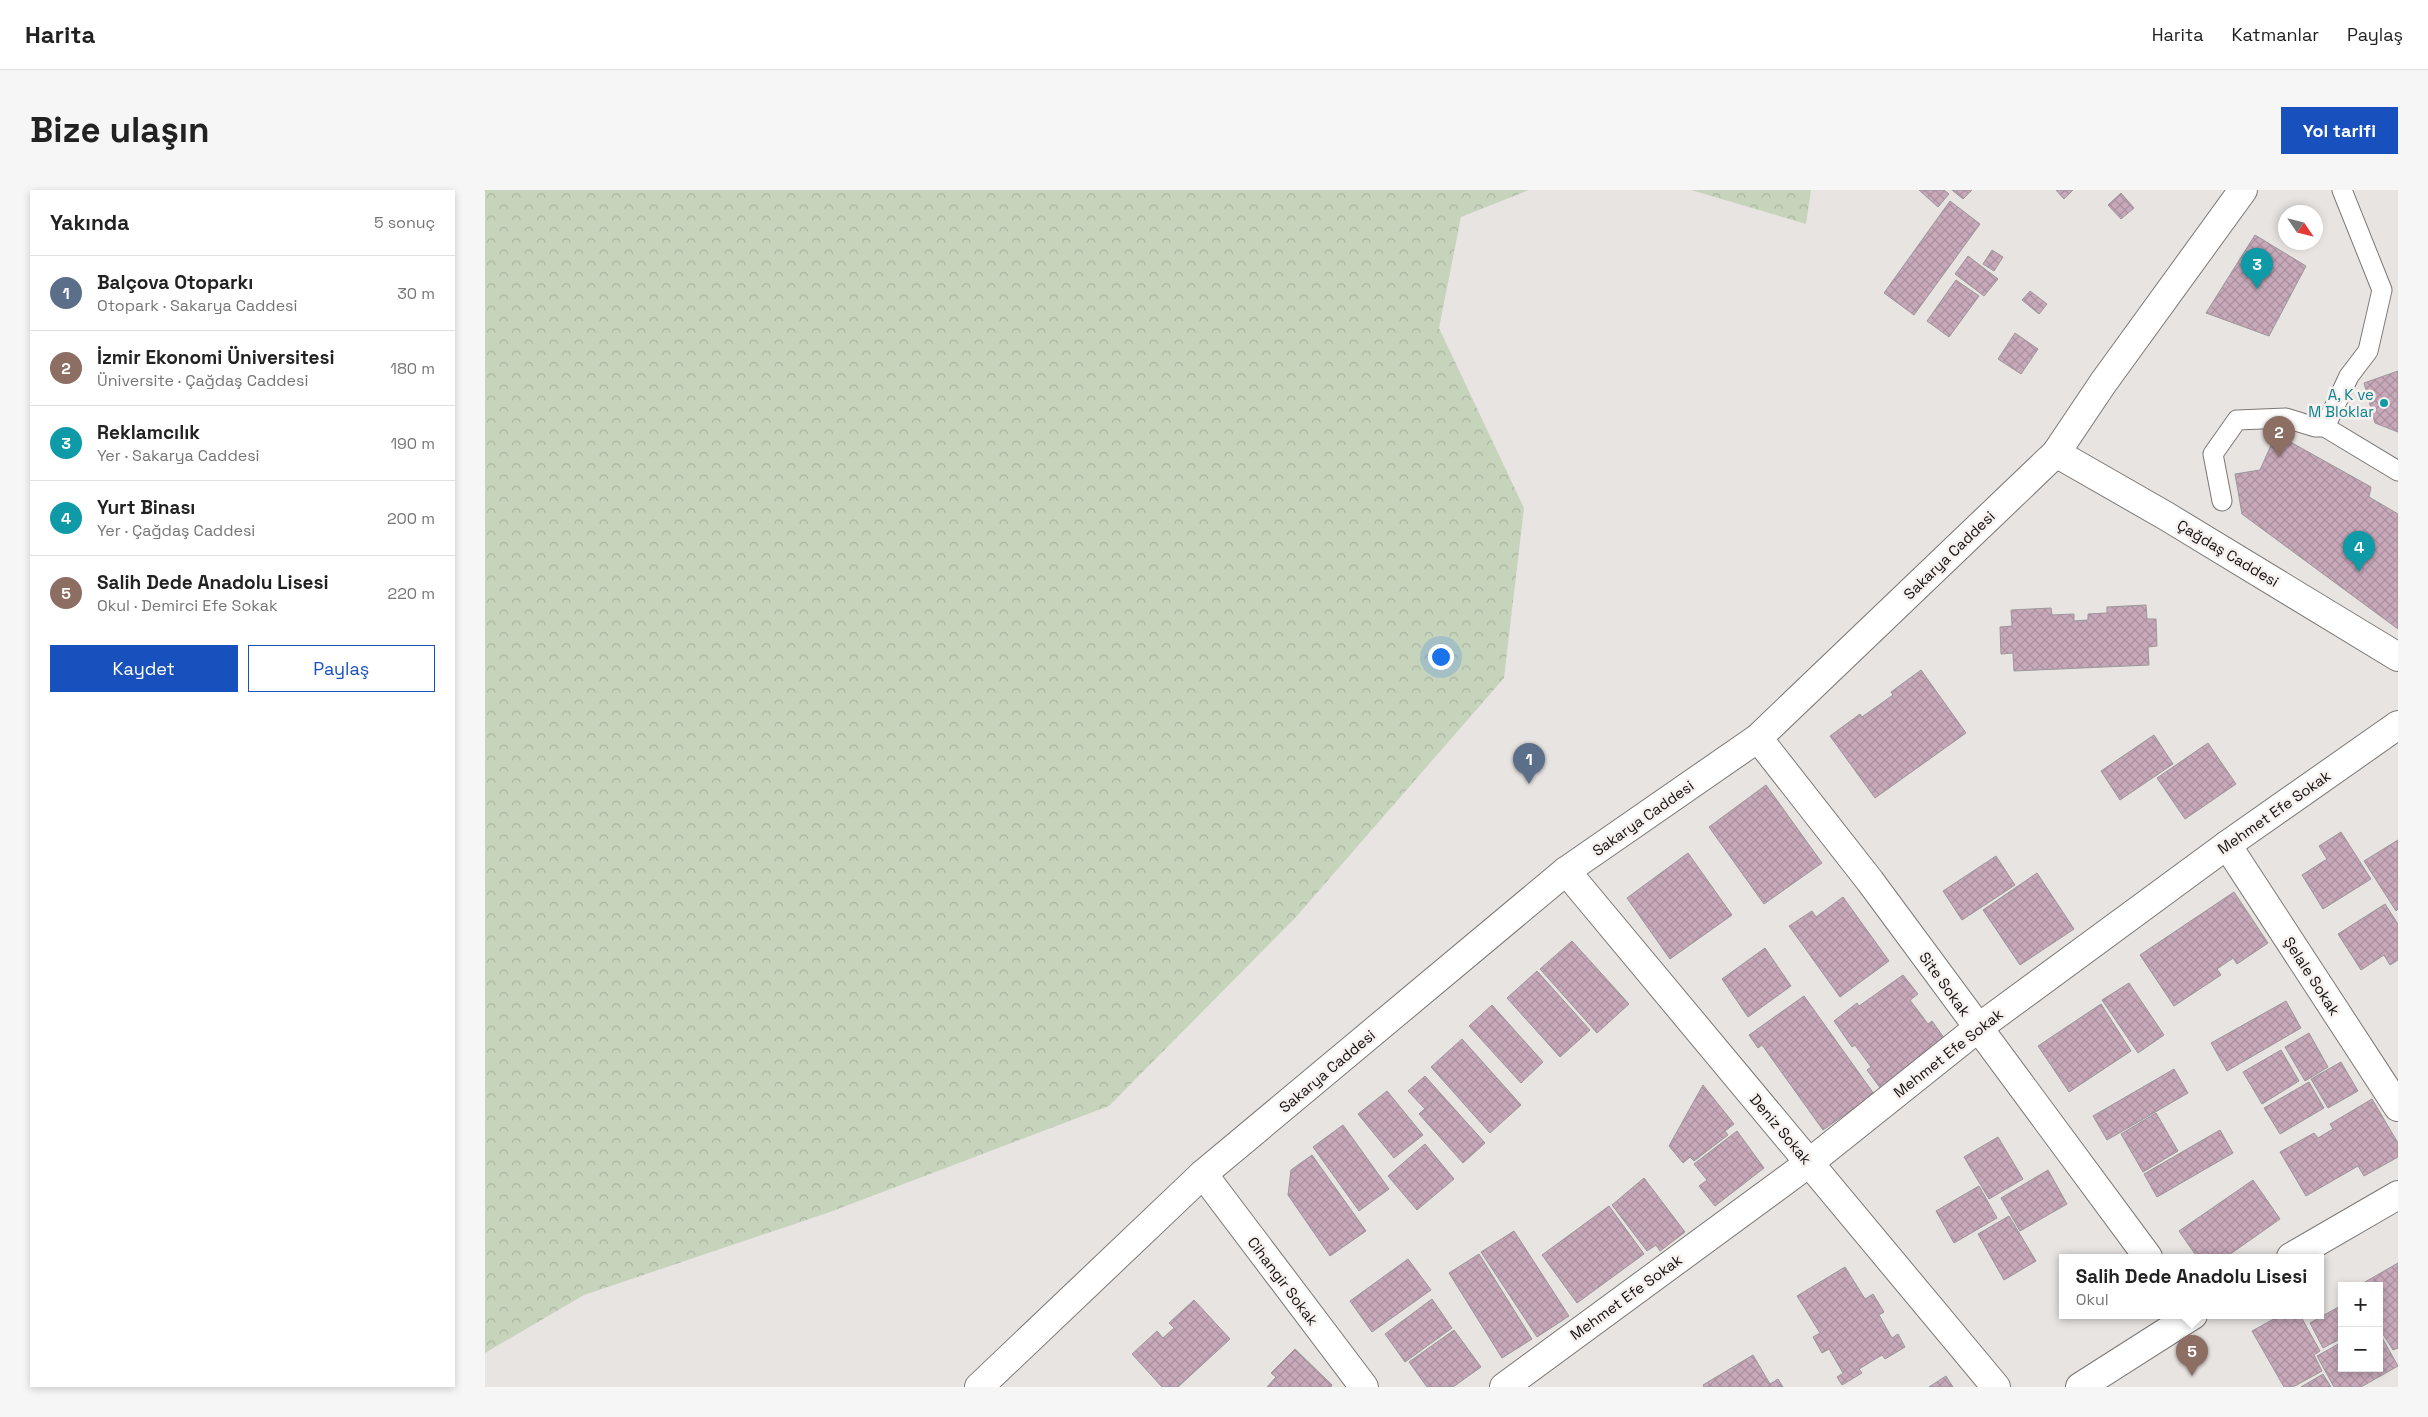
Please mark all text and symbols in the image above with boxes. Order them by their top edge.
text: Harita [25,19,95,50]
text: Harita [2152,23,2204,46]
text: Katmanlar [2232,23,2319,46]
text: Paylaş [2347,23,2403,46]
button: Yol tarifi [2281,107,2398,154]
text: Bize ulaşın [30,108,210,152]
north arrow [2278,205,2323,250]
text: Yakında [50,209,129,236]
text: 5 sonuç [374,212,435,233]
pin: 3 [2241,248,2273,289]
text: Balçova Otoparkı [97,270,253,295]
text: 1 [62,283,70,304]
text: 30 m [397,283,435,304]
text: Otopark · Sakarya Caddesi [97,295,297,316]
text: İzmir Ekonomi Üniversitesi [97,345,334,370]
text: 2 [61,358,71,379]
text: 180 m [390,358,435,379]
text: Üniversite · Çağdaş Caddesi [97,370,308,391]
place label: A, K ve M Bloklar [2308,385,2374,421]
marker: A, K ve M Bloklar [2378,397,2390,409]
pin: 2 [2263,416,2295,457]
text: Reklamcılık [97,420,200,445]
text: 3 [61,433,71,454]
text: 190 m [390,433,435,454]
text: Yer · Sakarya Caddesi [97,445,260,466]
text: Yurt Binası [97,495,195,520]
street label: Sakarya Caddesi [1899,507,1999,603]
text: 4 [61,508,71,529]
text: 200 m [387,508,435,529]
street label: Çağdaş Caddesi [2174,515,2282,591]
text: Yer · Çağdaş Caddesi [97,520,255,541]
pin: 4 [2343,531,2375,572]
text: Salih Dede Anadolu Lisesi [97,570,329,595]
text: 5 [61,583,71,604]
text: 220 m [388,583,435,604]
text: Okul · Demirci Efe Sokak [97,595,278,616]
your location [1428,644,1454,670]
button: Kaydet [50,645,238,692]
button: Paylaş [248,645,435,692]
pin: 1 [1513,743,1545,784]
street label: Mehmet Efe Sokak [2214,766,2334,858]
street label: Sakarya Caddesi [1589,776,1697,860]
street label: Şelale Sokak [2280,933,2344,1019]
street label: Site Sokak [1915,948,1975,1020]
street label: Mehmet Efe Sokak [1889,1004,2007,1102]
street label: Sakarya Caddesi [1275,1025,1379,1117]
street label: Deniz Sokak [1746,1090,1816,1168]
street label: Cihangir Sokak [1243,1233,1323,1329]
street label: Mehmet Efe Sokak [1566,1250,1686,1344]
popup [2059,1254,2324,1319]
text: Salih Dede Anadolu Lisesi [2076,1264,2307,1289]
map controls [2338,1282,2383,1372]
button: + [2338,1282,2383,1327]
text: Okul [2076,1289,2109,1310]
button: − [2338,1327,2383,1372]
pin: 5 [2176,1335,2208,1376]

